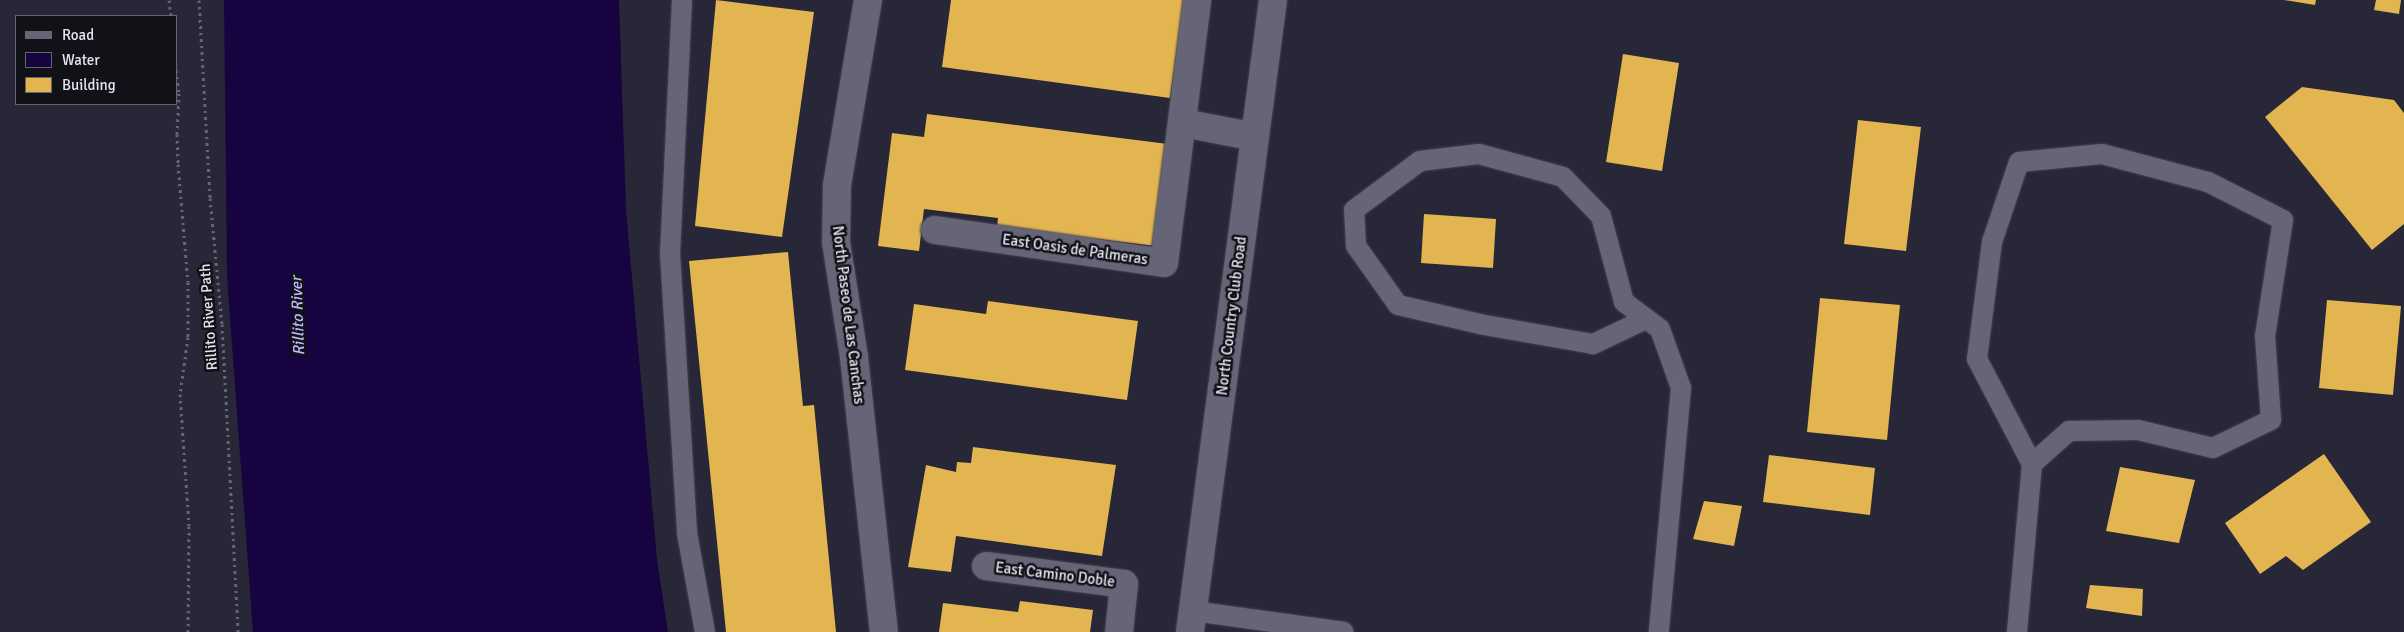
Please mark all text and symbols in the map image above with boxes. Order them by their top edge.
legend [15,15,178,105]
text: Road [62,26,94,44]
text: Water [62,51,100,69]
text: Building [62,76,116,94]
street label: North Paseo de Las Canchas [828,225,868,405]
street label: East Oasis de Palmeras [1001,231,1149,269]
street label: North Country Club Road [1213,236,1251,396]
street label: Rillito River Path [196,263,222,371]
water label: Rillito River [287,276,309,356]
street label: East Camino Doble [994,559,1116,591]

